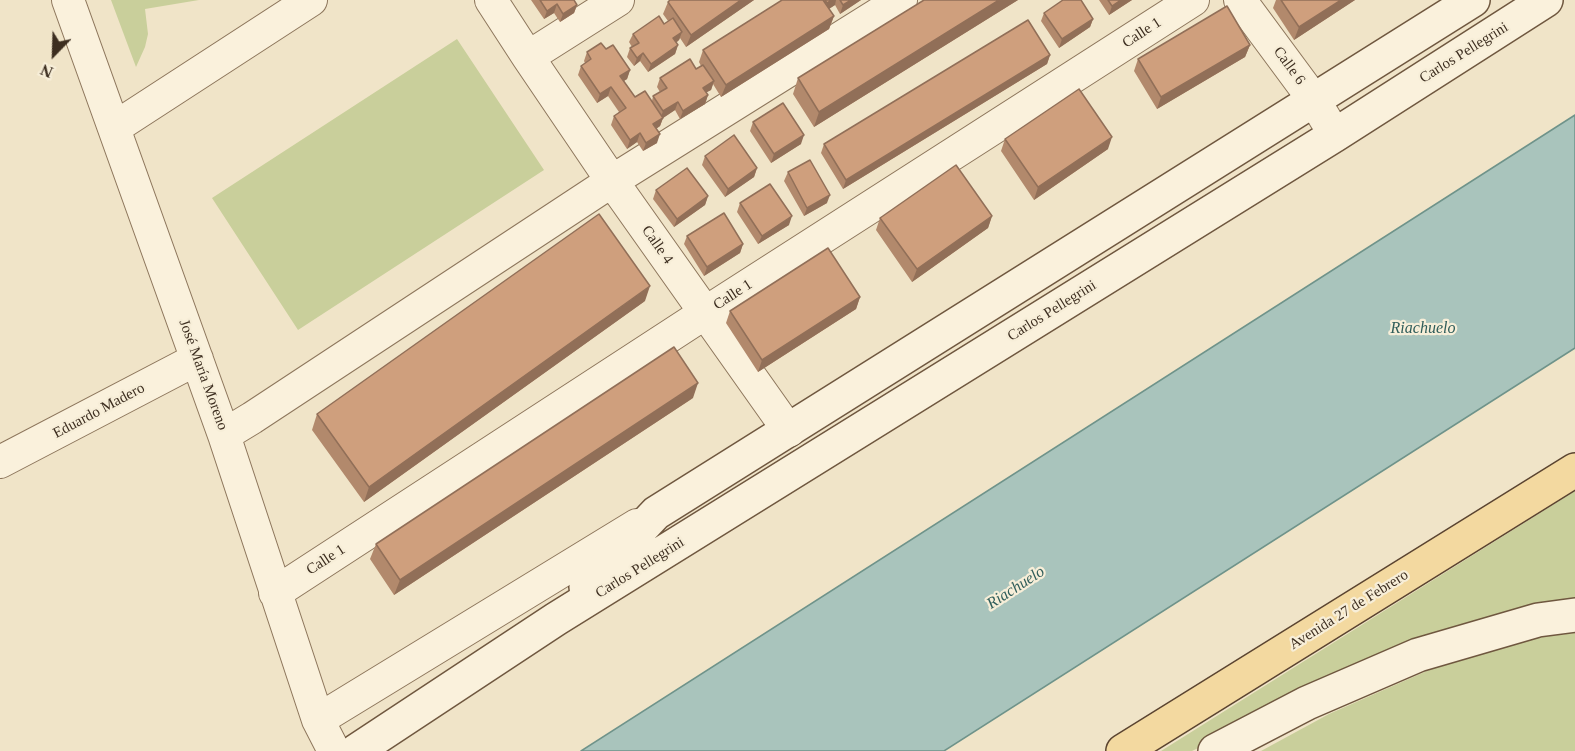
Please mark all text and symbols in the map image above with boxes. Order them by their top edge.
street label: Calle 1 [1119,14,1165,52]
street label: Carlos Pellegrini [1416,19,1512,87]
north arrow [24,24,84,84]
street label: Calle 6 [1269,43,1309,89]
text: N [38,61,55,81]
street label: Calle 4 [637,222,677,268]
street label: Calle 1 [710,276,756,314]
street label: Carlos Pellegrini [1004,277,1100,345]
street label: José María Moreno [175,317,231,433]
water label: Riachuelo [1391,319,1455,339]
street label: Eduardo Madero [50,379,148,443]
street label: Carlos Pellegrini [592,534,688,602]
street label: Calle 1 [303,541,349,579]
water label: Riachuelo [984,562,1048,614]
street label: Avenida 27 de Febrero [1286,566,1412,654]

